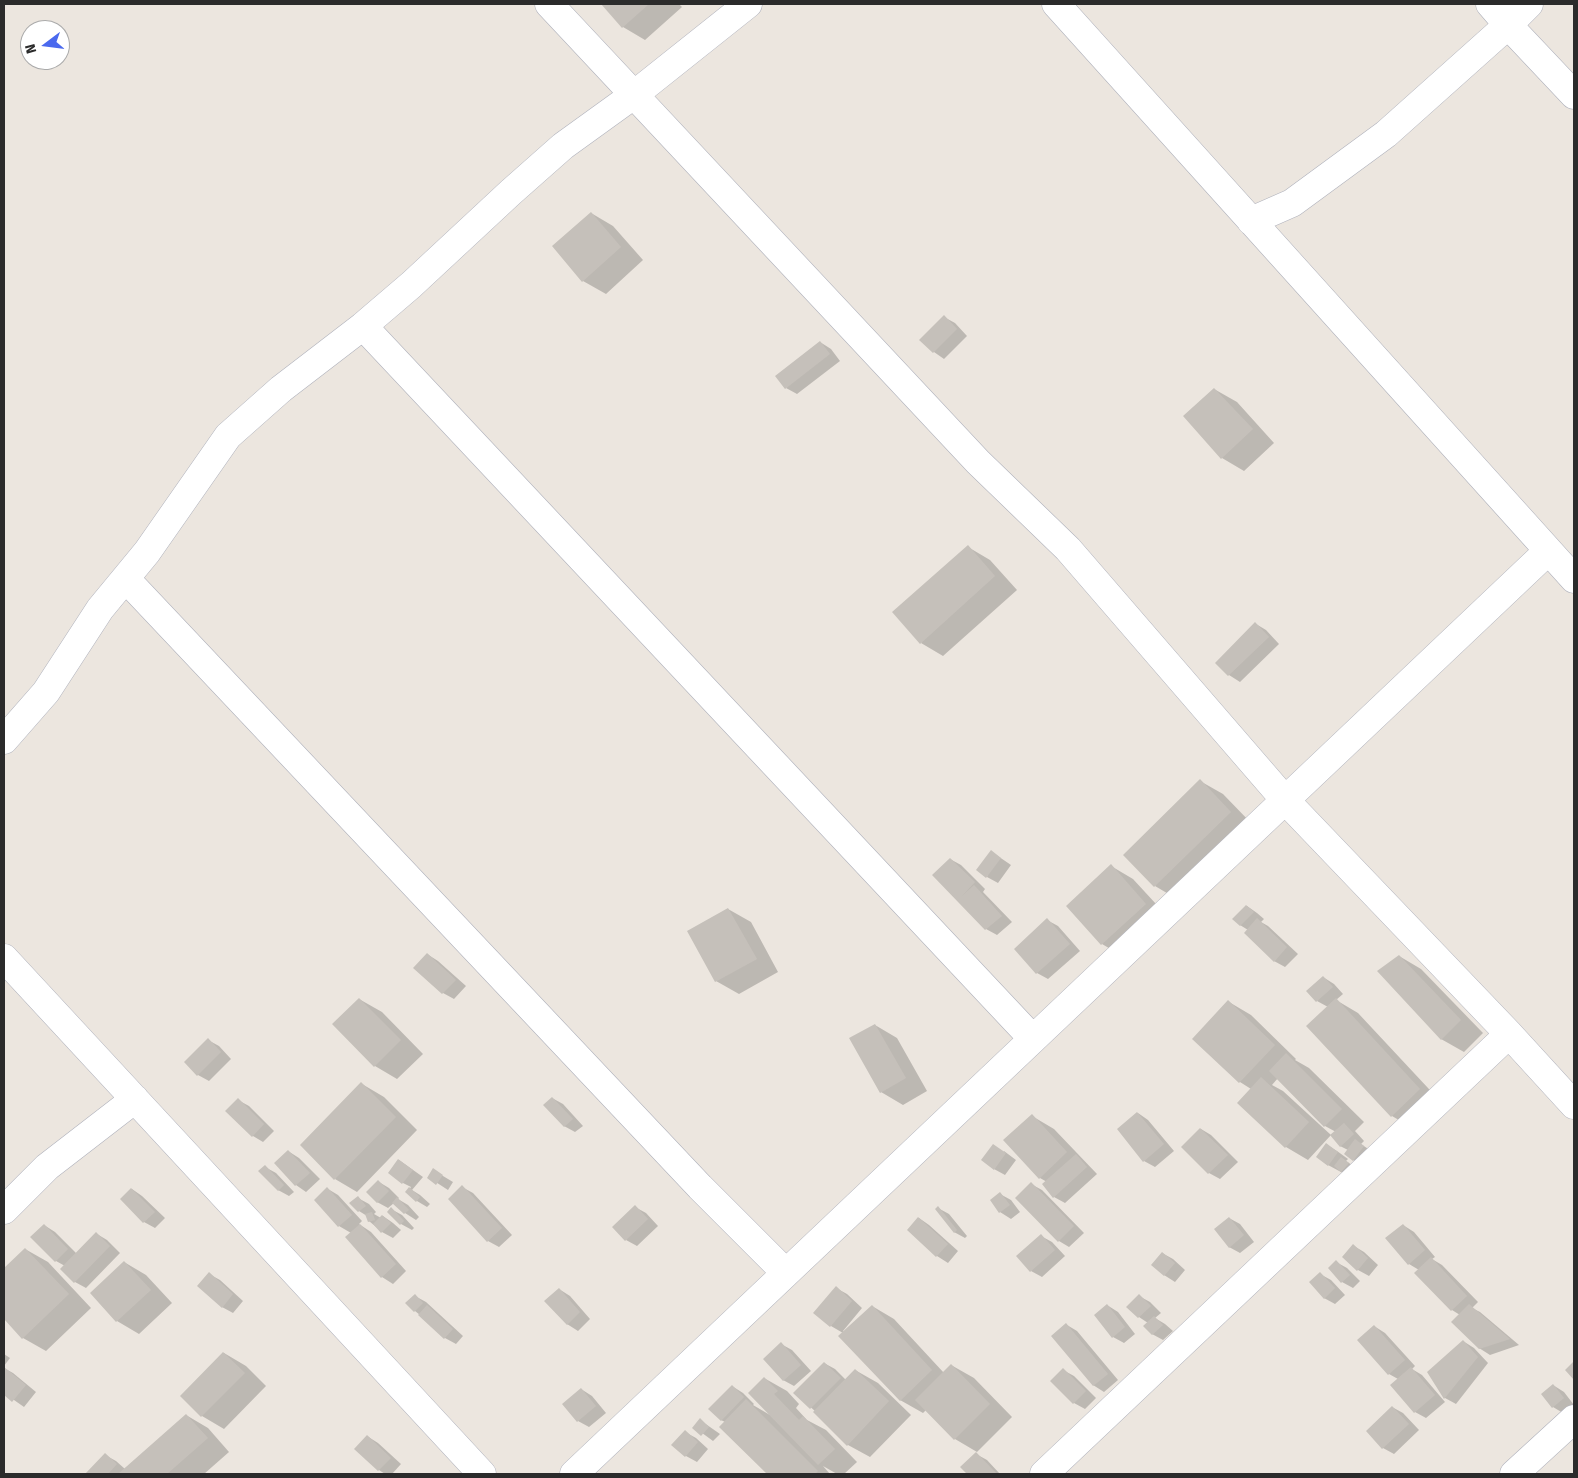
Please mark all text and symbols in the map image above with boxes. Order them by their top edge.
north arrow [20,20,70,70]
text: N [22,42,40,55]

